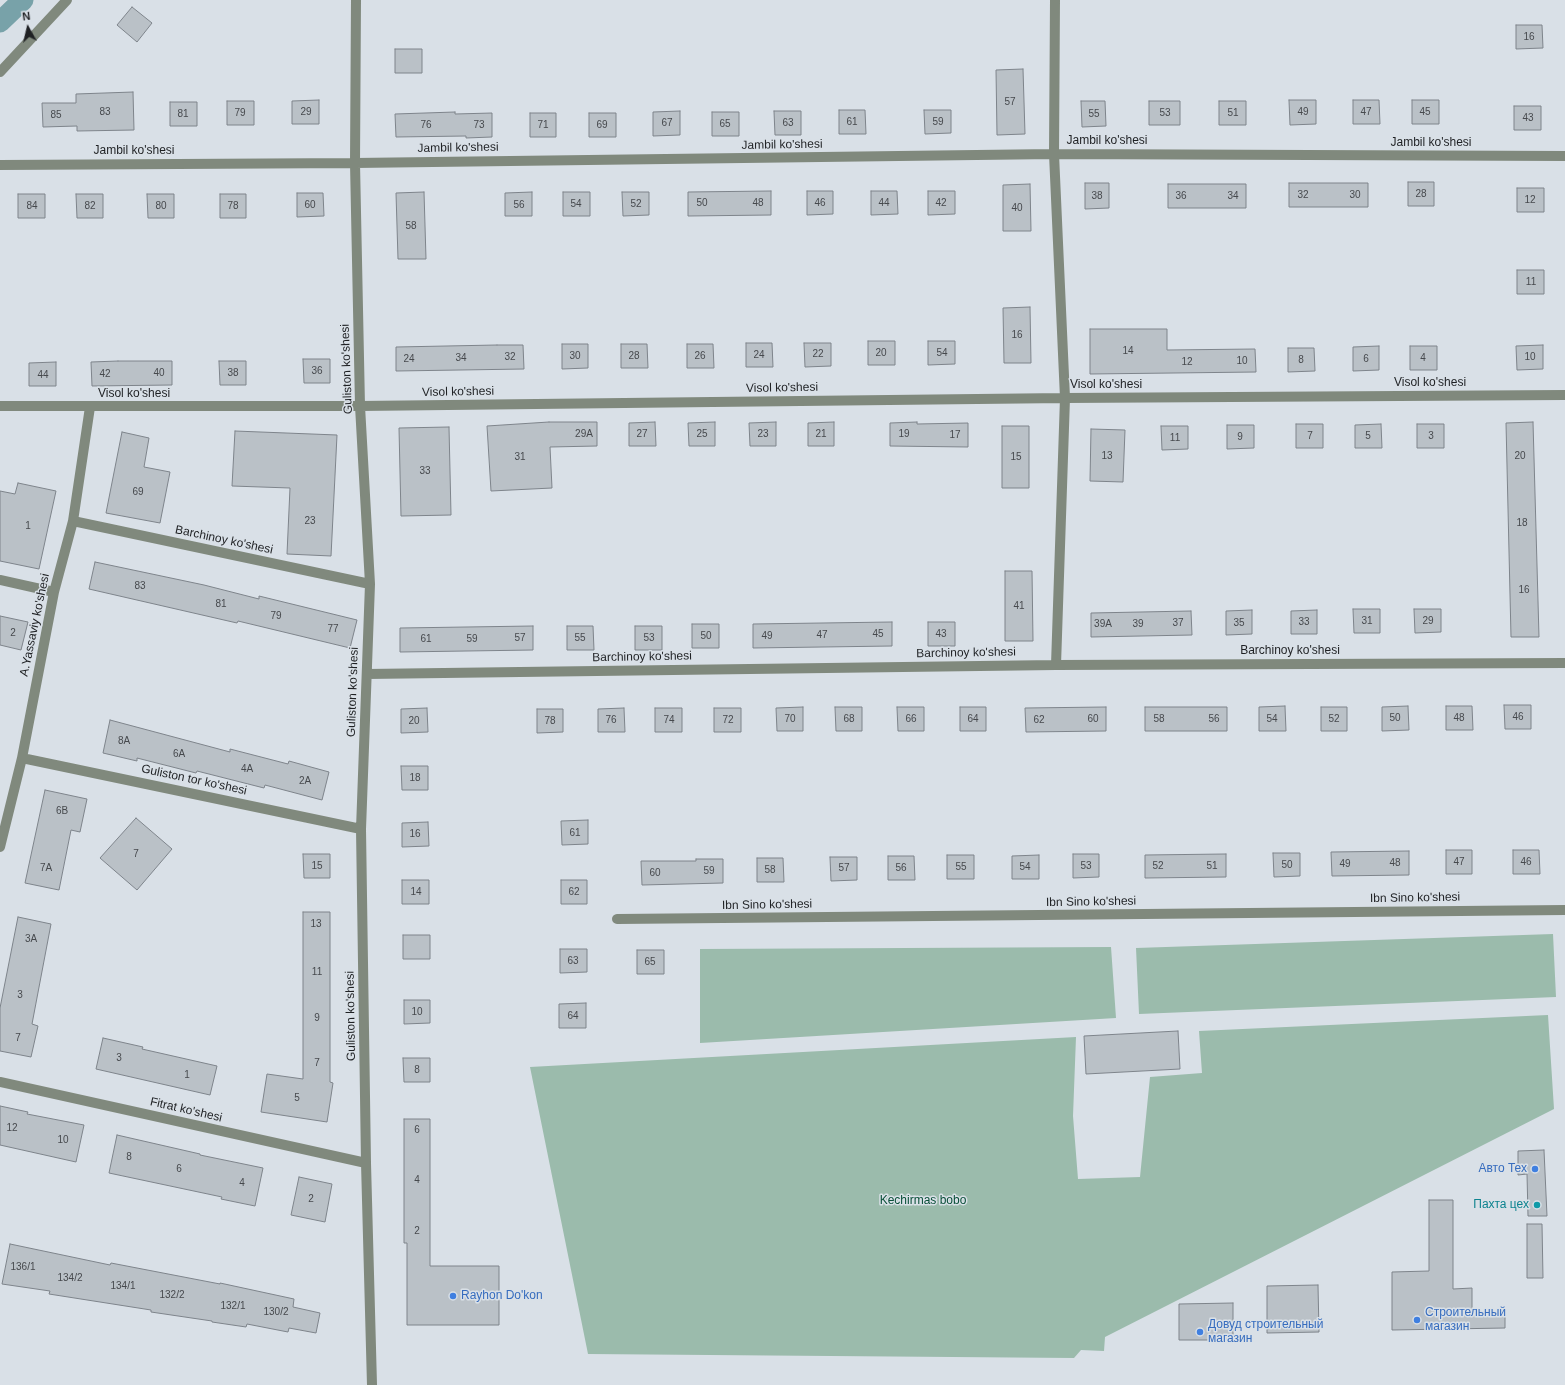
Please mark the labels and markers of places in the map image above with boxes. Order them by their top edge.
place label: Авто Тех [1478,1162,1527,1176]
marker: Авто Тех [1530,1164,1540,1174]
place label: Пахта цех [1473,1198,1529,1212]
marker: Пахта цех [1532,1200,1542,1210]
place label: Rayhon Do'kon [461,1289,543,1303]
marker: Rayhon Do'kon [448,1291,458,1301]
place label: Строительный магазин [1425,1306,1506,1334]
marker: Строительный магазин [1412,1315,1422,1325]
place label: Довуд строительный магазин [1208,1318,1323,1346]
marker: Довуд строительный магазин [1195,1327,1205,1337]

